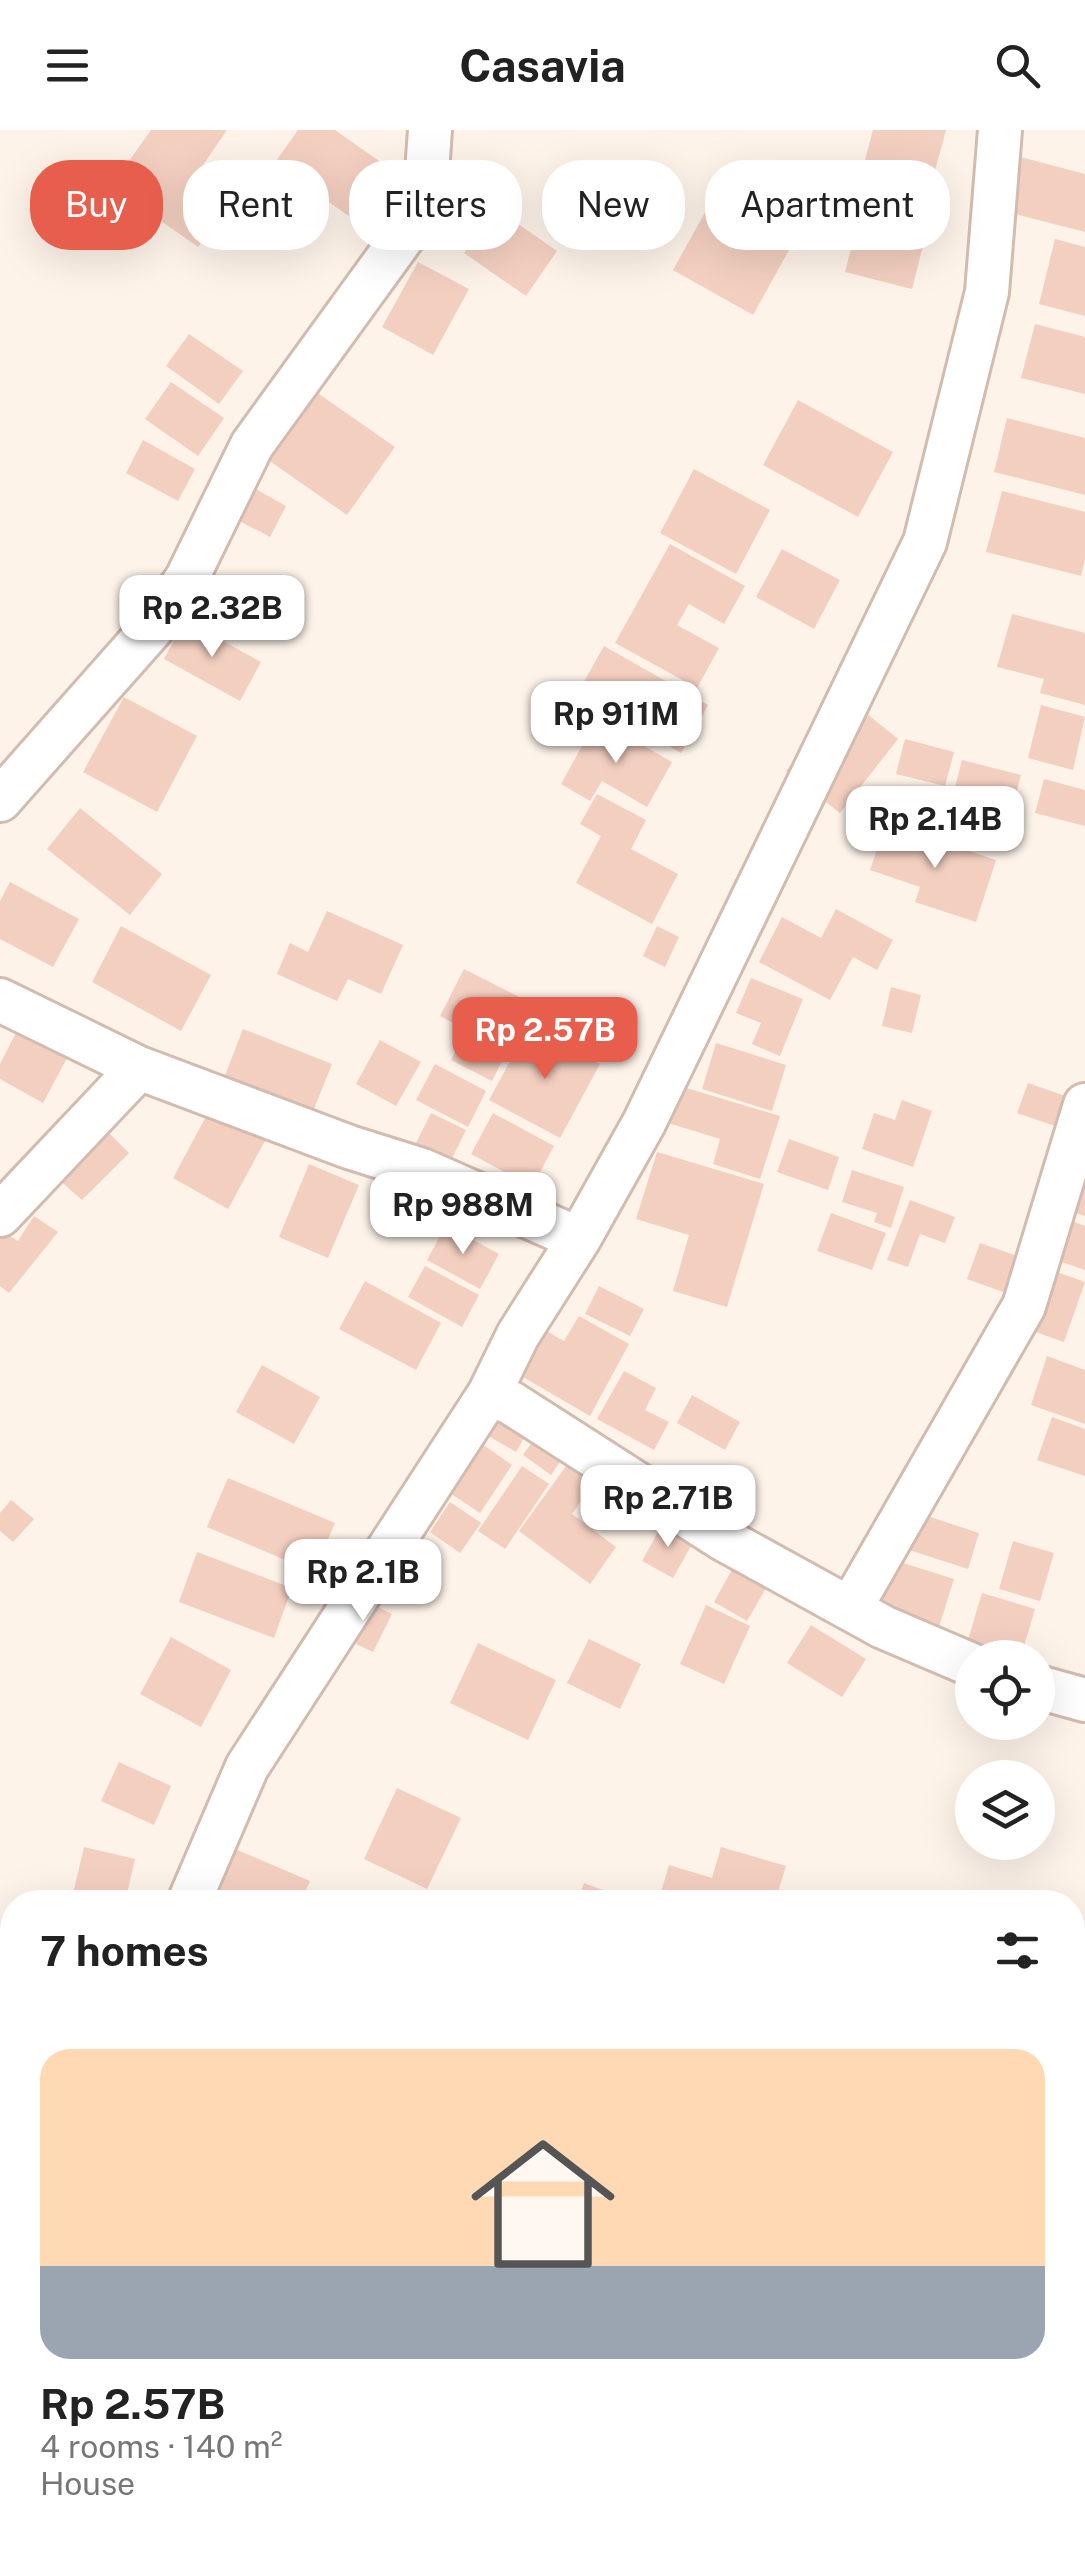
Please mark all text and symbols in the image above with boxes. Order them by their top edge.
icon: menu [40,38,95,93]
icon: search [990,38,1045,93]
text: Casavia [459,39,626,92]
chip: Buy [30,160,163,250]
chip: Rent [183,160,329,250]
chip: Filters [349,160,522,250]
chip: New [542,160,685,250]
chip: Apartment [705,160,950,250]
pin: Rp 2.32B [109,575,315,660]
text: Rp 2.32B [141,589,283,626]
pin: Rp 911M [524,681,708,766]
text: Rp 911M [553,695,679,732]
pin: Rp 2.14B [832,786,1038,871]
text: Rp 2.14B [868,800,1002,837]
pin: Rp 2.57B [442,997,648,1082]
text: Rp 2.57B [474,1011,616,1048]
pin: Rp 988M [371,1172,555,1257]
text: Rp 988M [392,1186,534,1223]
pin: Rp 2.71B [565,1465,771,1550]
text: Rp 2.71B [603,1479,733,1516]
pin: Rp 2.1B [271,1539,455,1624]
text: Rp 2.1B [306,1553,420,1590]
map controls [955,1640,1055,1860]
button: locate [955,1640,1055,1740]
button: layers [955,1760,1055,1860]
icon: filters [990,1923,1045,1978]
text: 7 homes [40,1926,209,1975]
icon: home [453,2114,633,2294]
text: Rp 2.57B [40,2379,225,2428]
text: 4 rooms · 140 m² [40,2428,283,2465]
text: House [40,2465,135,2502]

